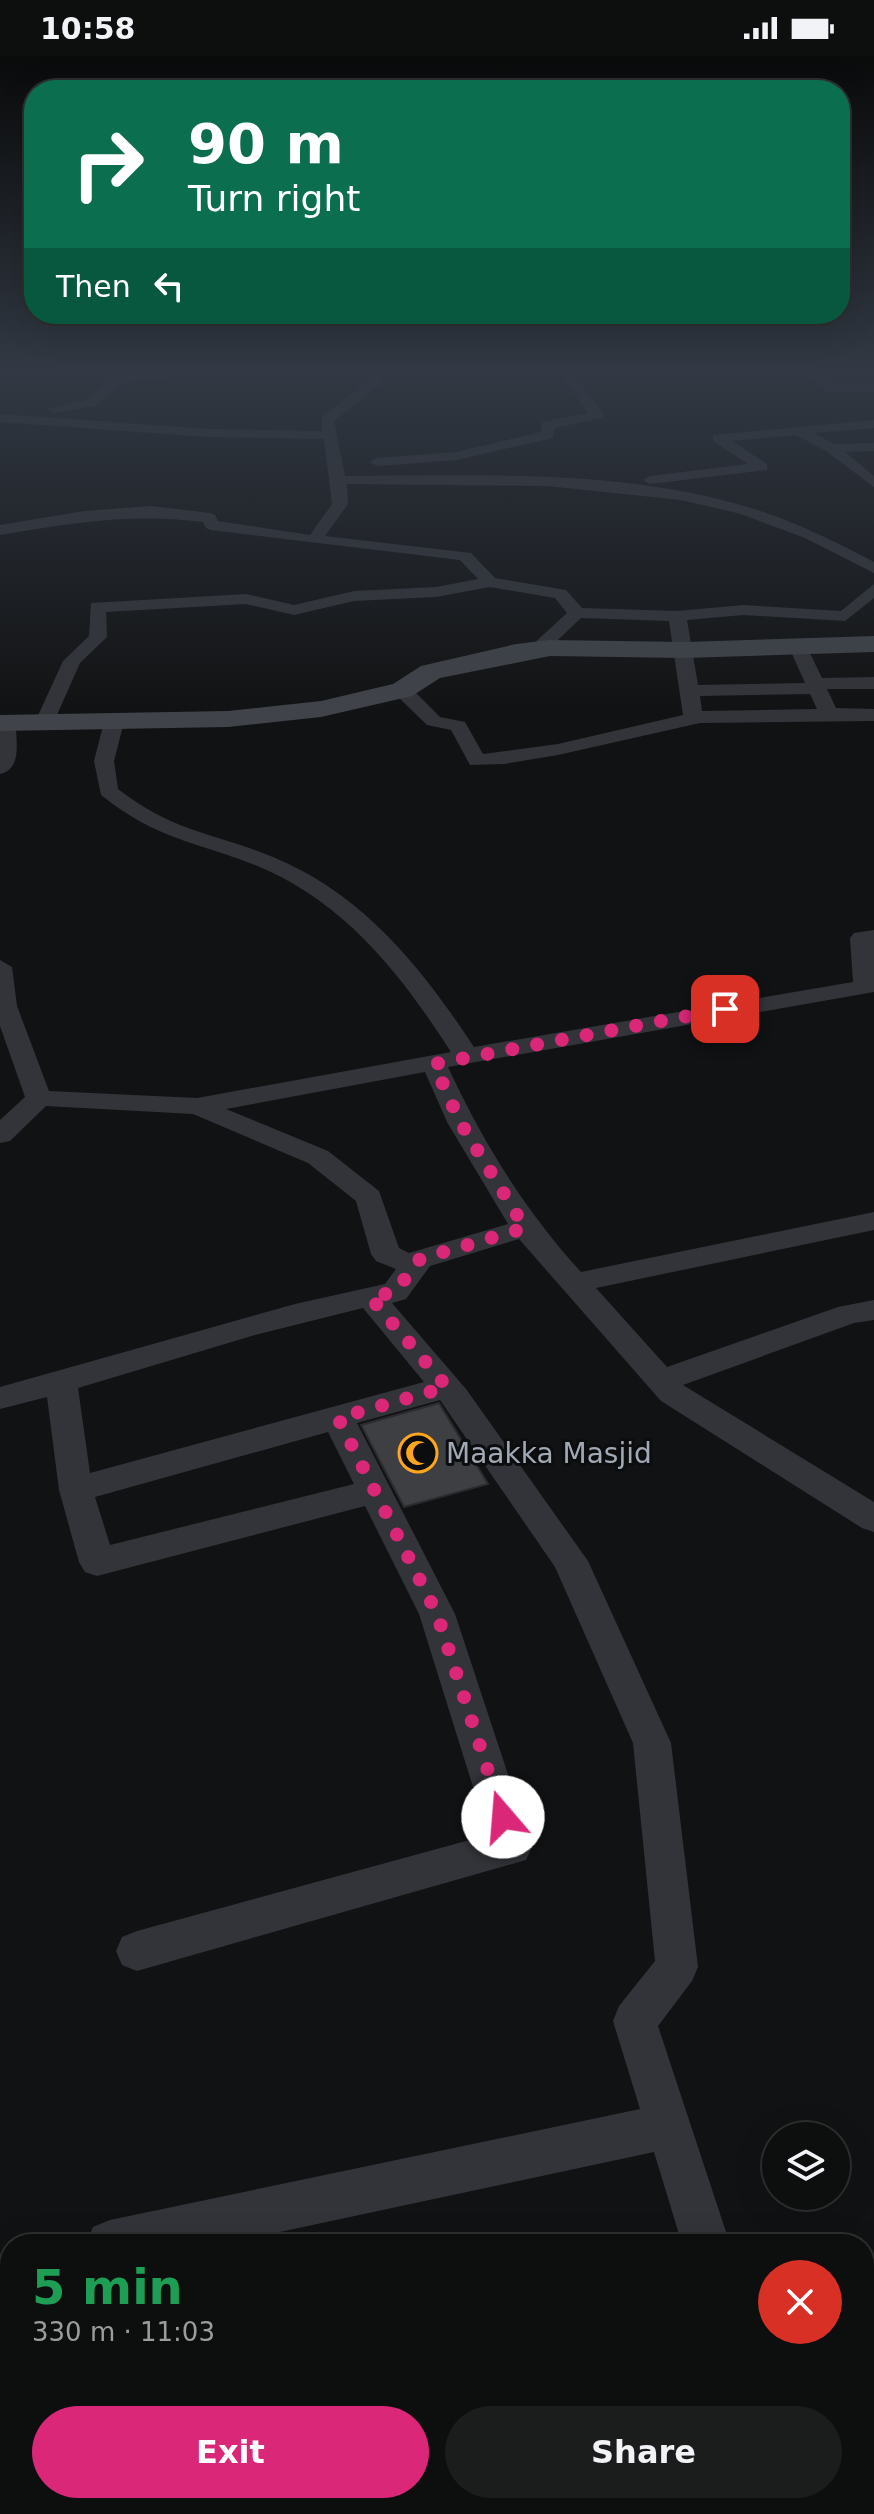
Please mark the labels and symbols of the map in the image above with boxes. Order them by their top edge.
pin [691,975,759,1043]
mosque icon: Maakka Masjid [397,1432,439,1474]
place label: Maakka Masjid [446,1437,652,1470]
position arrow [461,1775,545,1859]

